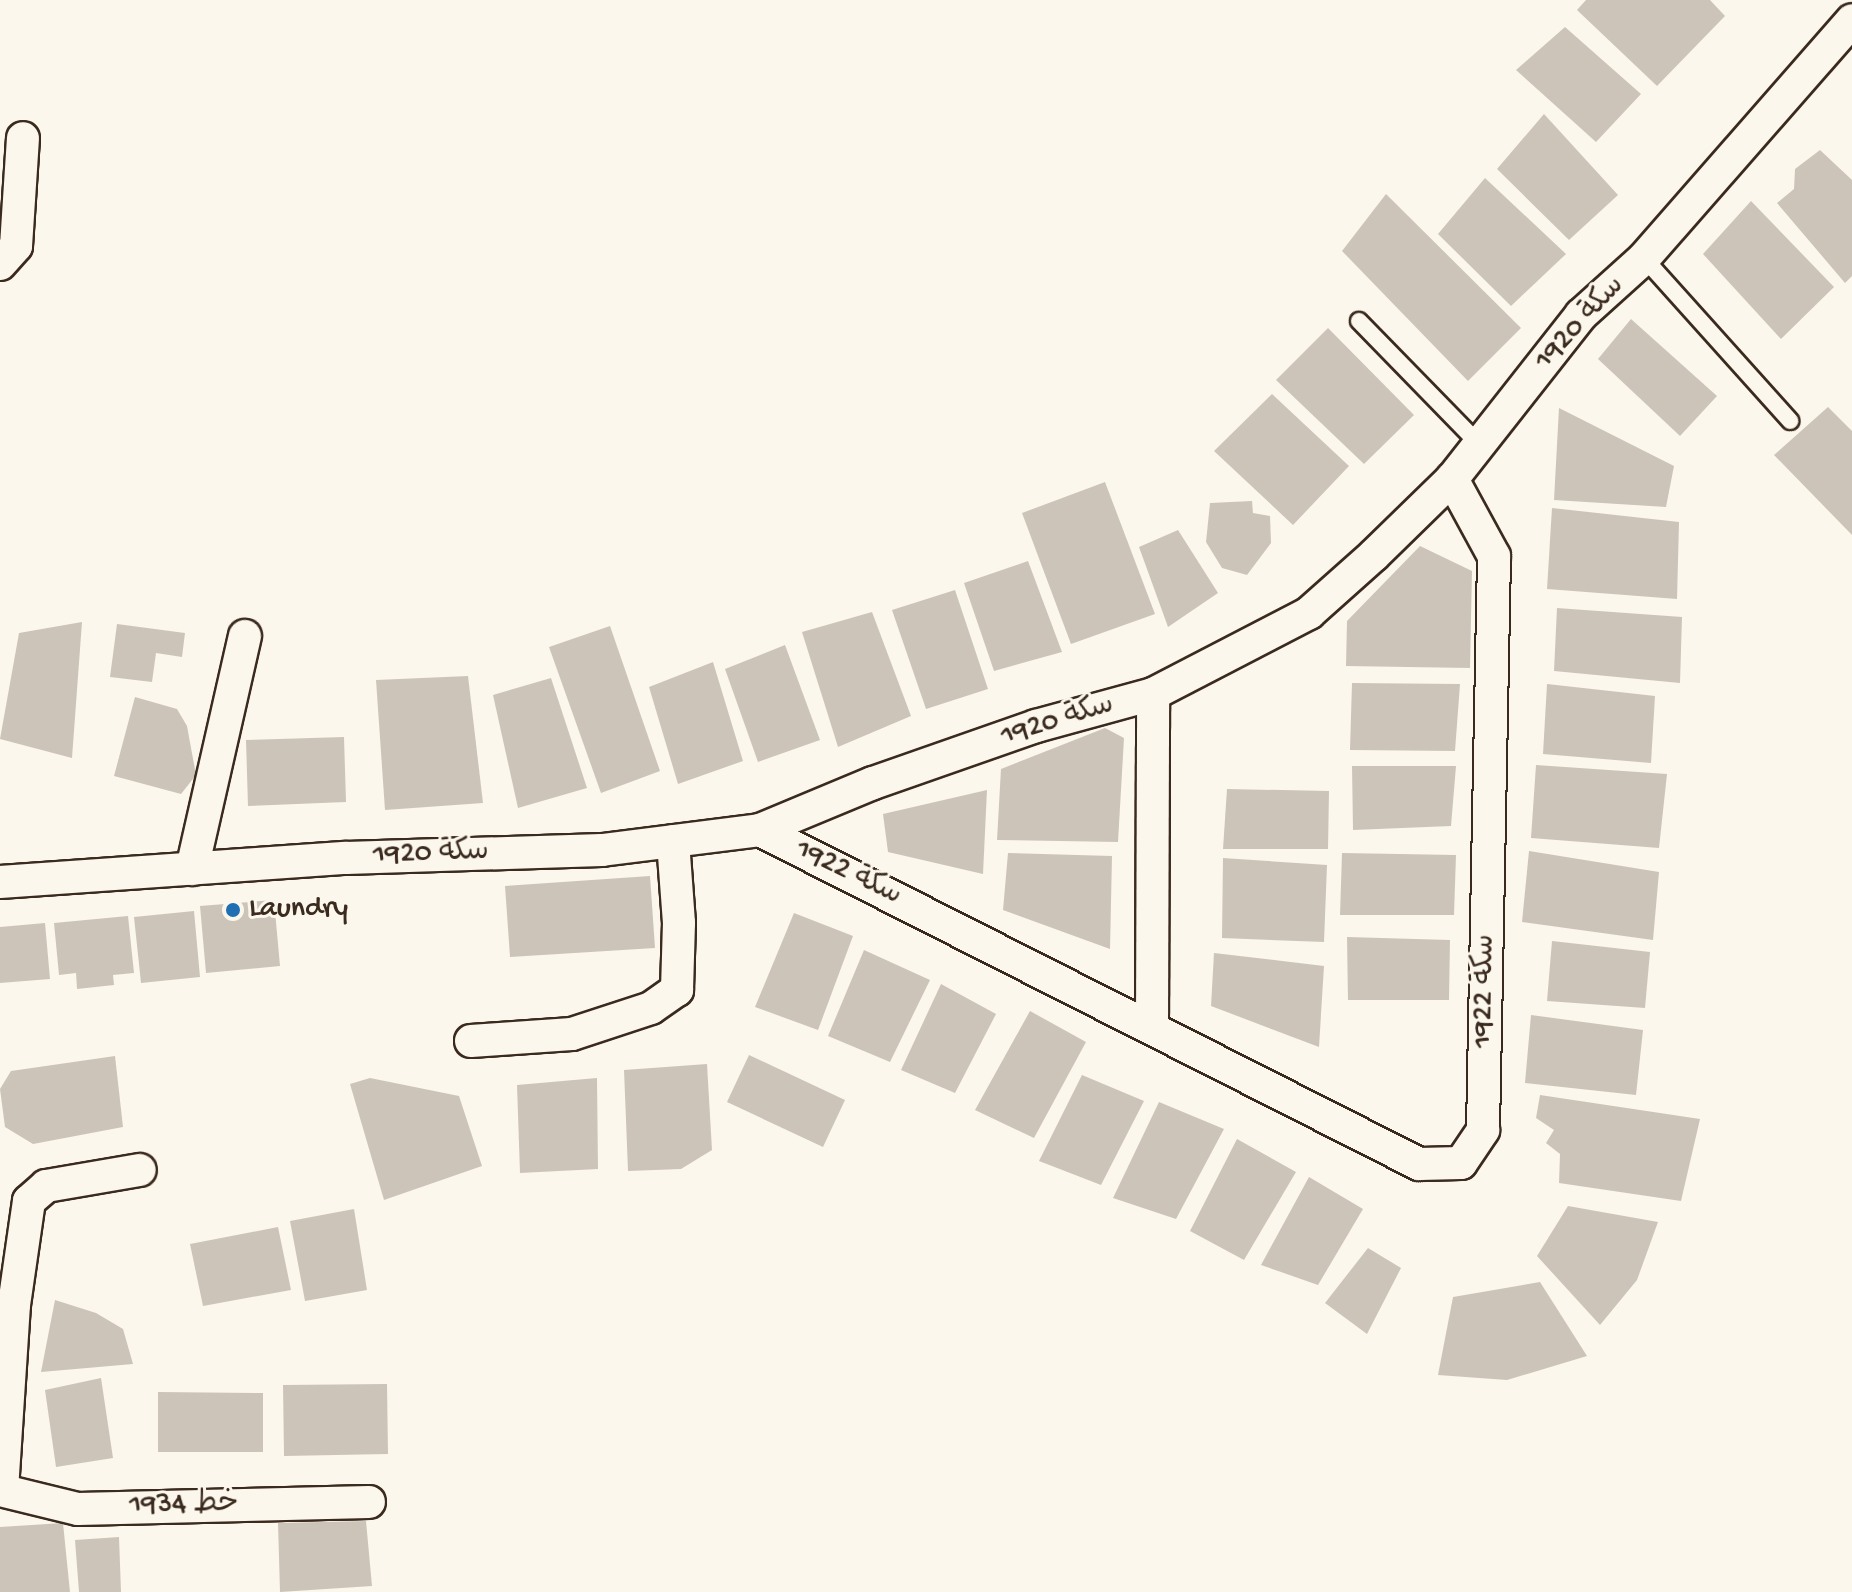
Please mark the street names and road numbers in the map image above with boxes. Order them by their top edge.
street label: سكة 1920 [1528,269,1634,379]
street label: سكة 1920 [997,688,1119,756]
street label: سكة 1922 [789,833,907,915]
street label: سكة 1920 [372,835,490,875]
street label: سكة 1922 [1467,934,1505,1048]
street label: 1934 خط [129,1487,239,1525]

